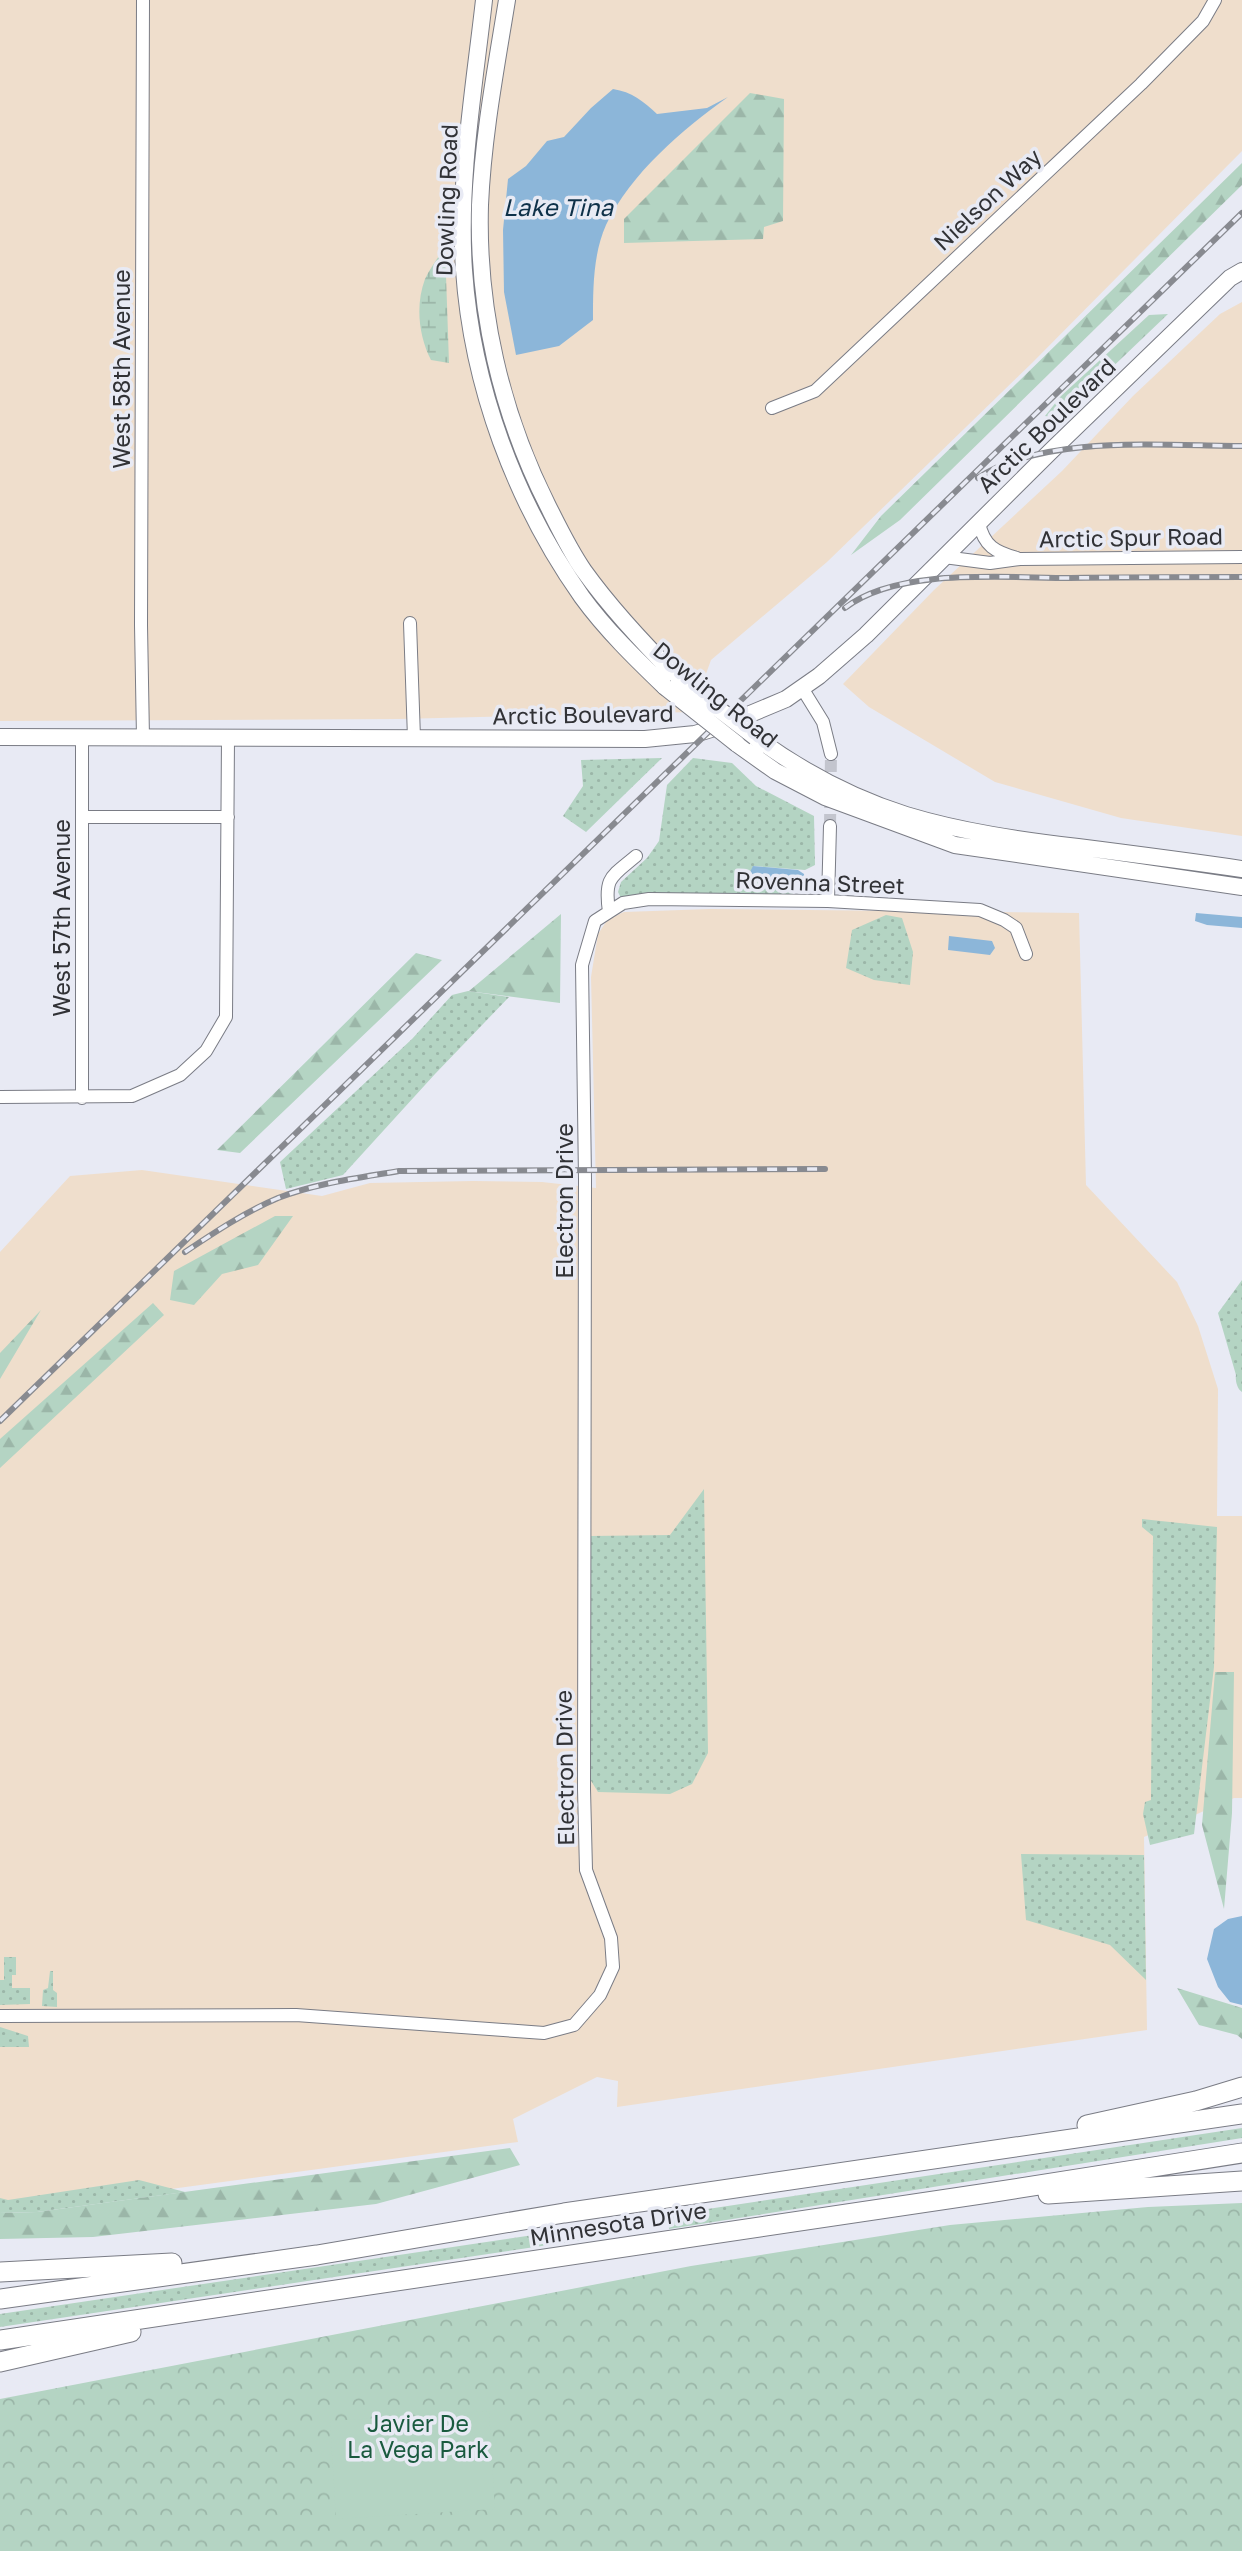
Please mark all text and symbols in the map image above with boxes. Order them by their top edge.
street label: Dowling Road [429,123,463,277]
street label: Nielson Way [927,142,1047,256]
water label: Lake Tina [503,192,614,221]
street label: West 58th Avenue [107,269,135,469]
street label: Arctic Boulevard [971,352,1121,498]
street label: Arctic Spur Road [1039,521,1223,553]
street label: Dowling Road [648,635,784,753]
street label: Arctic Boulevard [492,698,674,730]
street label: West 57th Avenue [47,819,75,1017]
street label: Rovenna Street [735,865,905,899]
street label: Electron Drive [550,1123,578,1279]
street label: Electron Drive [549,1690,579,1846]
street label: Minnesota Drive [528,2195,708,2251]
park label: Javier De La Vega Park [347,2409,489,2463]

